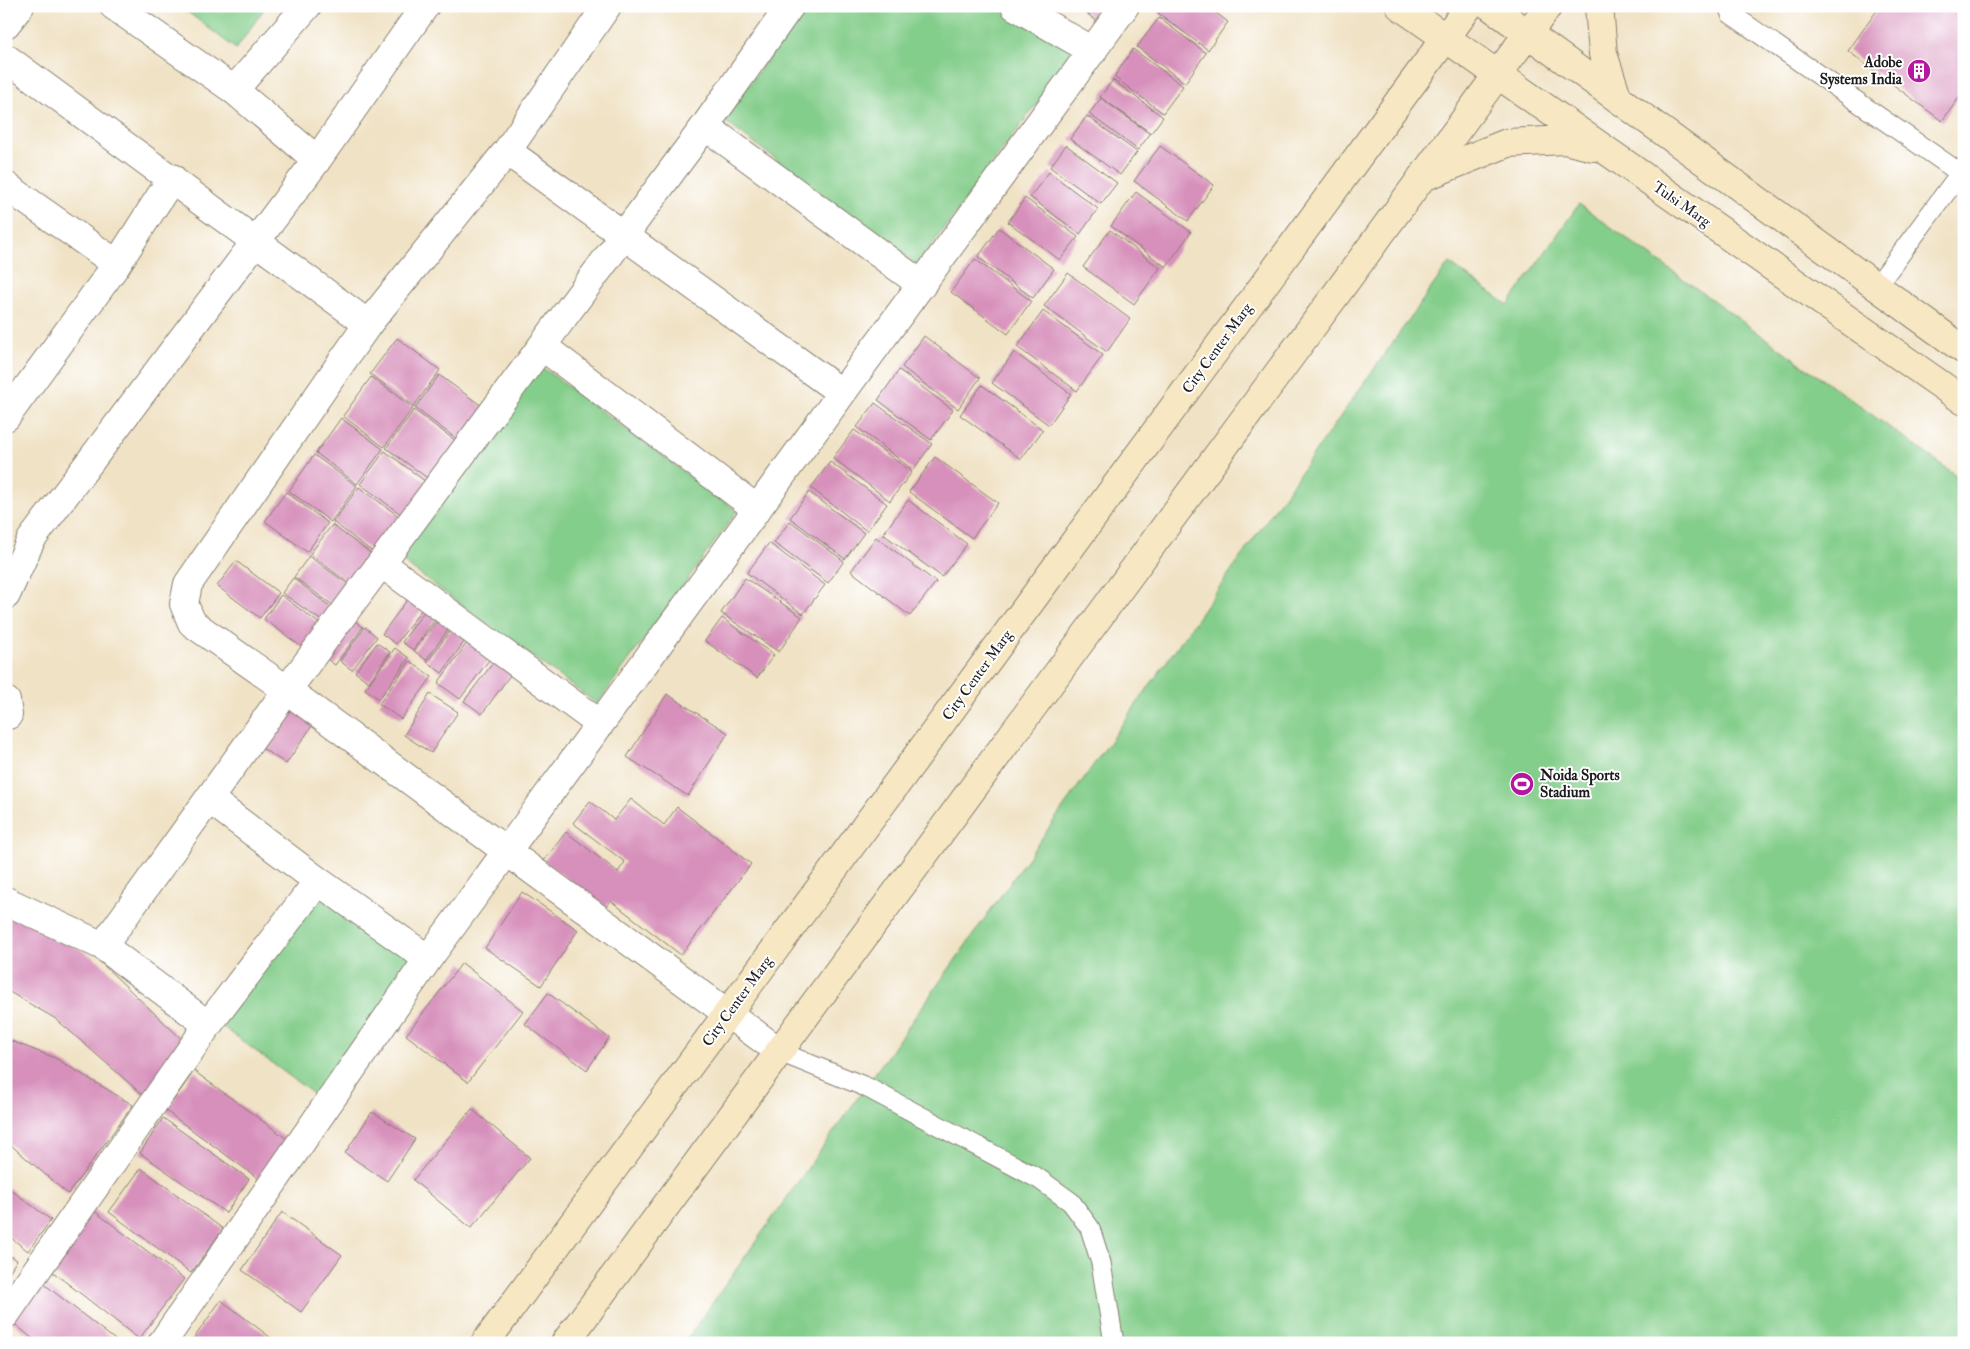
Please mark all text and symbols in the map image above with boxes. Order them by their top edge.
place label: Adobe Systems India [1820,53,1903,90]
building icon: Adobe Systems India [1906,58,1932,84]
street label: Tulsi Marg [1649,177,1715,232]
street label: City Center Marg [1178,299,1257,397]
street label: City Center Marg [938,626,1017,724]
place label: Noida Sports Stadium [1539,766,1620,802]
sports icon: Noida Sports Stadium [1509,771,1535,797]
street label: City Center Marg [698,952,777,1050]

